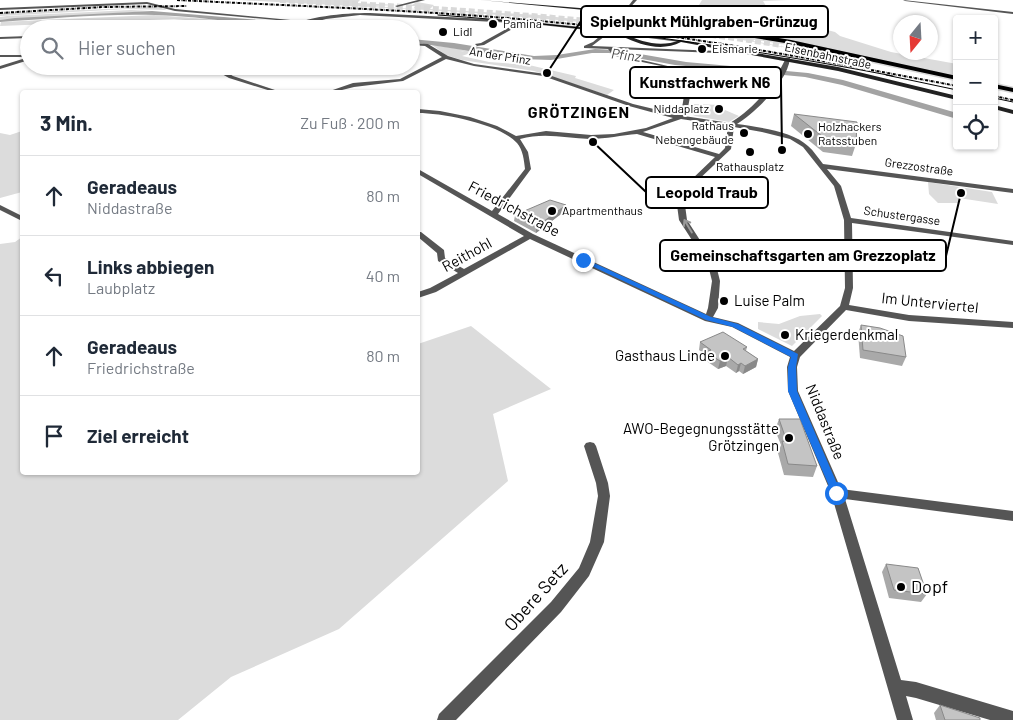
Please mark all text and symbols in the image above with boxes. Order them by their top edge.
callout: Spielpunkt Mühlgraben-Grünzug [581,6,828,37]
text: Spielpunkt Mühlgraben-Grünzug [590,11,818,30]
north arrow [893,15,938,60]
map controls [953,15,998,150]
button: + [953,15,998,60]
place label: Pamina [503,16,542,30]
marker: Pamina [487,18,499,30]
search box [20,20,420,75]
place label: Lidl [453,24,472,38]
marker: Lidl [437,26,449,38]
icon: search [38,34,66,62]
text: Hier suchen [78,36,176,59]
street label: Eisenbahnstraße [784,39,873,71]
place label: Eismarie [712,41,758,55]
street label: An der Pfinz [468,43,532,67]
marker: Eismarie [696,43,708,55]
water label: Pfinz [610,44,643,65]
button: − [953,60,998,105]
callout: Kunstfachwerk N6 [630,67,781,98]
text: Kunstfachwerk N6 [640,72,771,91]
place label: Niddaplatz [653,101,709,115]
district label: GRÖTZINGEN [528,102,630,121]
marker: Niddaplatz [713,103,725,115]
button: locate [953,105,998,150]
text: 3 Min. [40,110,93,135]
text: Zu Fuß · 200 m [300,113,400,132]
place label: Rathaus Nebengebäude [655,118,734,146]
place label: Holzhackers Ratsstuben [818,119,882,147]
marker: Rathaus Nebengebäude [738,127,750,139]
marker: Holzhackers Ratsstuben [802,128,814,140]
marker: Rathausplatz [744,146,756,158]
street label: Grezzostraße [884,154,954,178]
place label: Rathausplatz [716,159,784,173]
text: Geradeaus [87,175,177,198]
street label: Friedrichstraße [466,176,563,240]
callout: Leopold Traub [646,177,768,208]
icon: ahead [40,182,68,210]
text: Leopold Traub [656,182,758,201]
text: 80 m [366,186,400,205]
text: Niddastraße [87,198,172,217]
place label: Apartmenthaus [562,203,643,217]
street label: Schustergasse [863,203,941,227]
marker: Apartmenthaus [546,205,558,217]
one-way arrow [682,220,692,234]
street label: Reithohl [438,233,495,275]
callout: Gemeinschaftsgarten am Grezzoplatz [660,240,946,271]
text: Gemeinschaftsgarten am Grezzoplatz [670,245,936,264]
route end [572,249,595,272]
text: Links abbiegen [87,255,214,278]
icon: left [40,262,68,290]
text: 40 m [366,266,400,285]
text: Laubplatz [87,278,155,297]
street label: Im Unterviertel [881,288,980,316]
place label: Luise Palm [734,291,805,309]
marker: Luise Palm [718,295,730,307]
place label: Kriegerdenkmal [795,325,898,343]
marker: Kriegerdenkmal [779,329,791,341]
text: Geradeaus [87,335,177,358]
icon: ahead [40,342,68,370]
text: 80 m [366,346,400,365]
place label: Gasthaus Linde [615,346,715,364]
marker: Gasthaus Linde [719,350,731,362]
text: Friedrichstraße [87,358,195,377]
street label: Niddastraße [803,381,849,462]
place label: AWO-Begegnungsstätte Grötzingen [623,419,779,454]
icon: arrive [40,422,68,450]
text: Ziel erreicht [87,424,189,447]
marker: AWO-Begegnungsstätte Grötzingen [783,432,795,444]
route start [825,482,848,505]
street label: Obere Setz [499,557,572,635]
place label: Dopf [911,575,948,597]
marker: Dopf [895,581,907,593]

